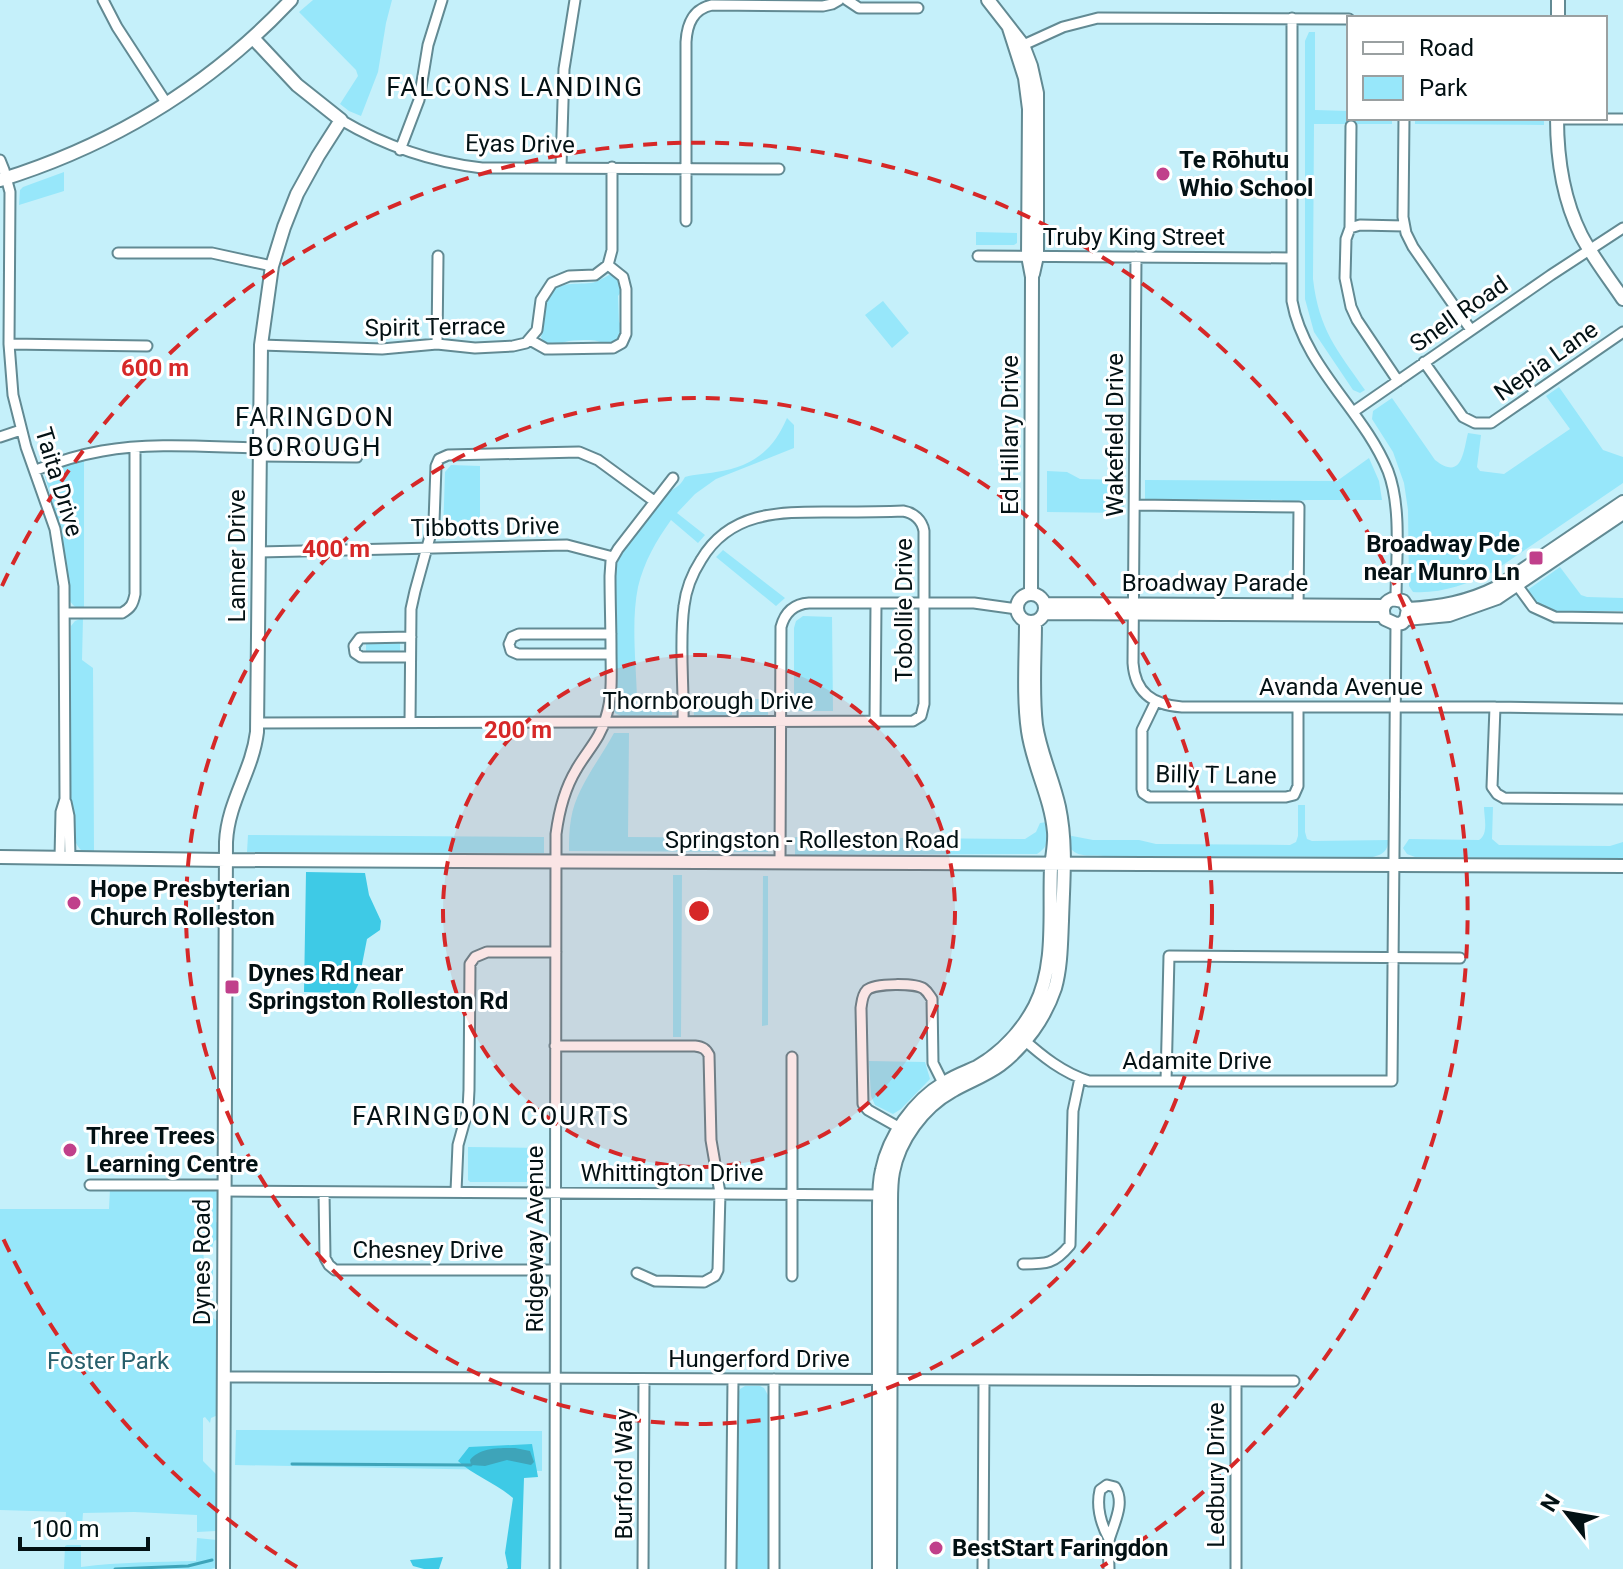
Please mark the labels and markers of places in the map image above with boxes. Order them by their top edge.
place label: Te Rōhutu Whio School [1179,146,1313,202]
marker: Te Rōhutu Whio School [1154,165,1172,183]
place label: Broadway Pde near Munro Ln [1364,530,1520,586]
marker: Broadway Pde near Munro Ln [1527,549,1545,567]
place label: Hope Presbyterian Church Rolleston [90,875,290,931]
marker: Hope Presbyterian Church Rolleston [65,894,83,912]
centre of rings [685,897,713,925]
place label: Dynes Rd near Springston Rolleston Rd [248,959,508,1015]
marker: Dynes Rd near Springston Rolleston Rd [223,978,241,996]
place label: Three Trees Learning Centre [86,1122,258,1178]
marker: Three Trees Learning Centre [61,1141,79,1159]
place label: BestStart Faringdon [952,1534,1168,1562]
marker: BestStart Faringdon [927,1539,945,1557]

